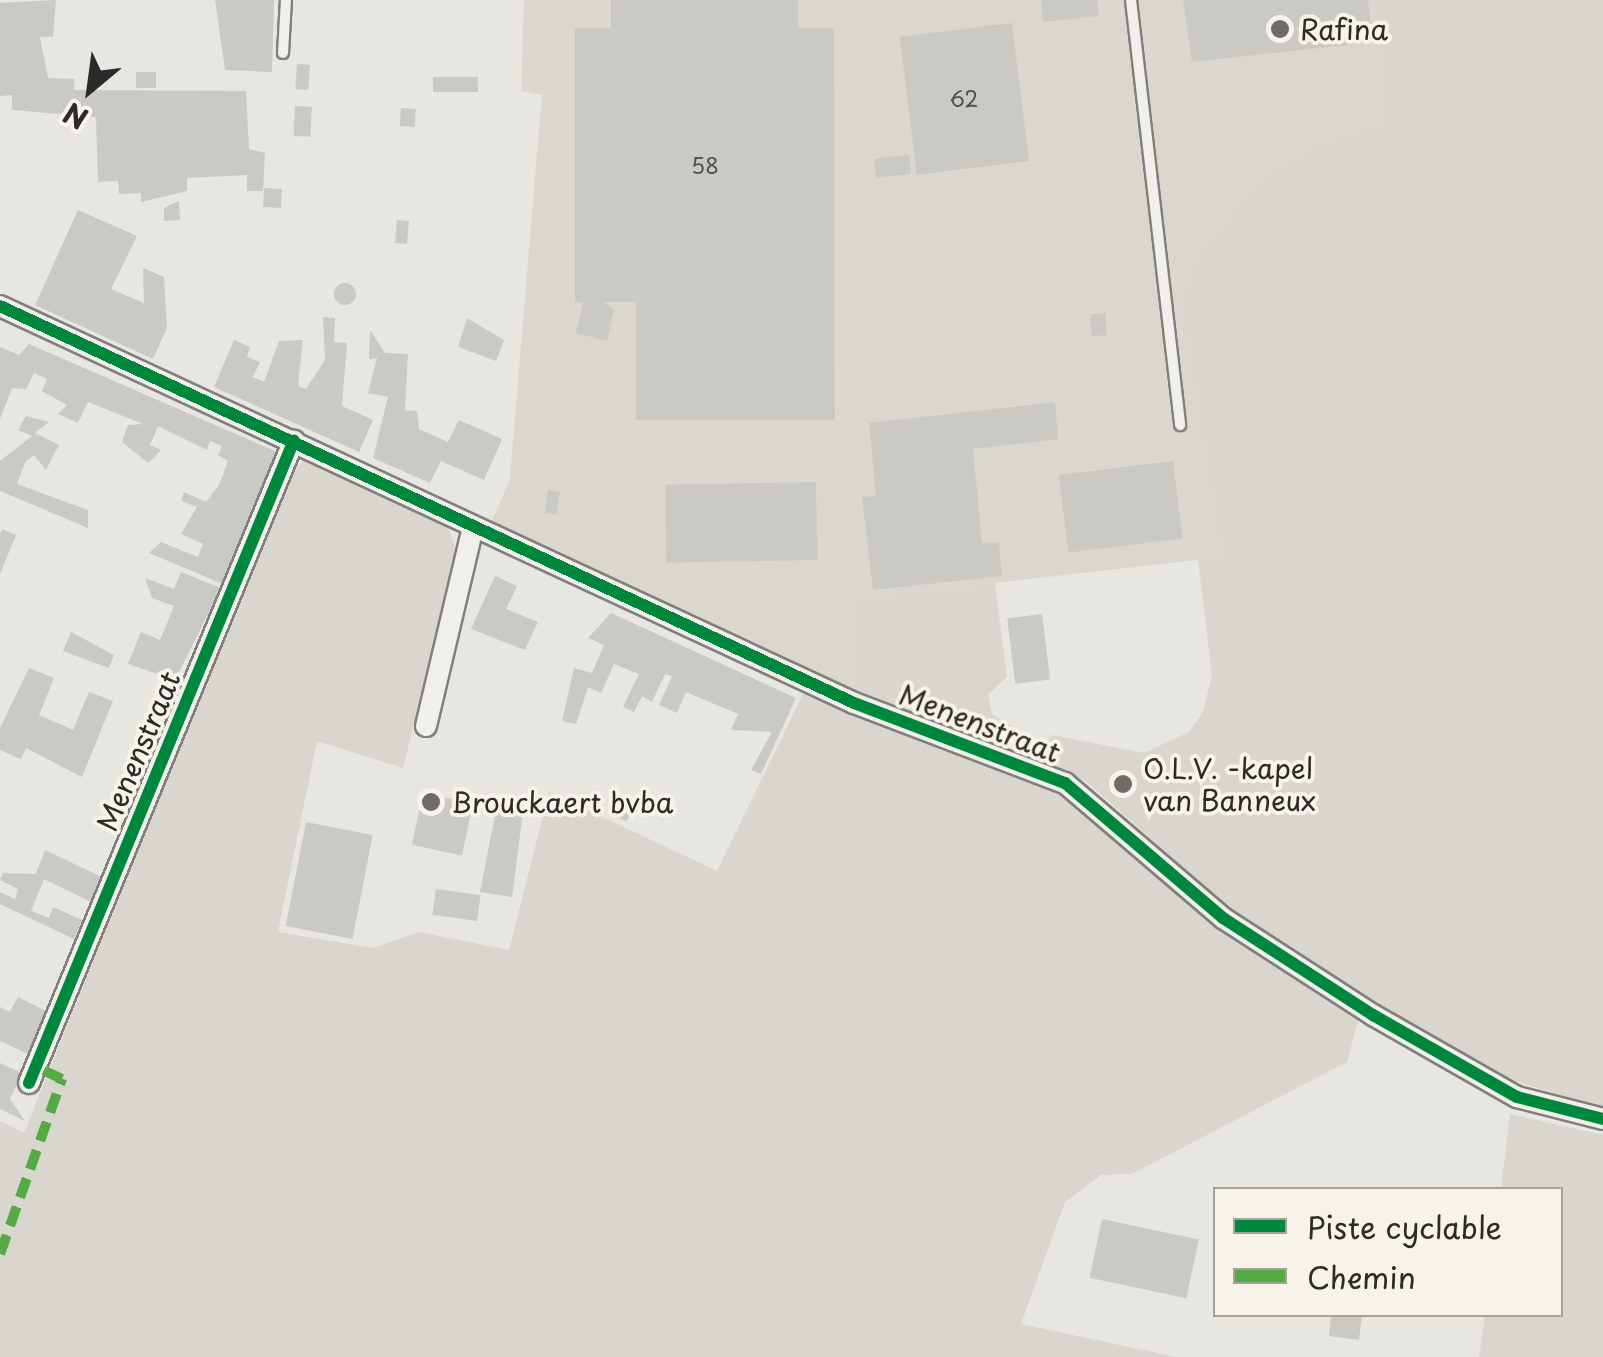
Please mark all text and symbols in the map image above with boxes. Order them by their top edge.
place label: Rafina [1300,12,1388,46]
marker: Rafina [1269,18,1291,40]
north arrow [40,40,140,140]
house number: 62 [950,85,978,111]
text: N [55,92,95,141]
house number: 58 [691,152,719,178]
street label: Menenstraat [89,666,187,836]
street label: Menenstraat [895,677,1065,769]
place label: O.L.V. -kapel van Banneux [1143,751,1316,817]
marker: O.L.V. -kapel van Banneux [1112,773,1134,795]
place label: Brouckaert bvba [451,785,675,819]
marker: Brouckaert bvba [420,791,442,813]
legend [1213,1187,1563,1317]
text: Piste cyclable [1307,1204,1502,1249]
text: Chemin [1307,1254,1416,1299]

